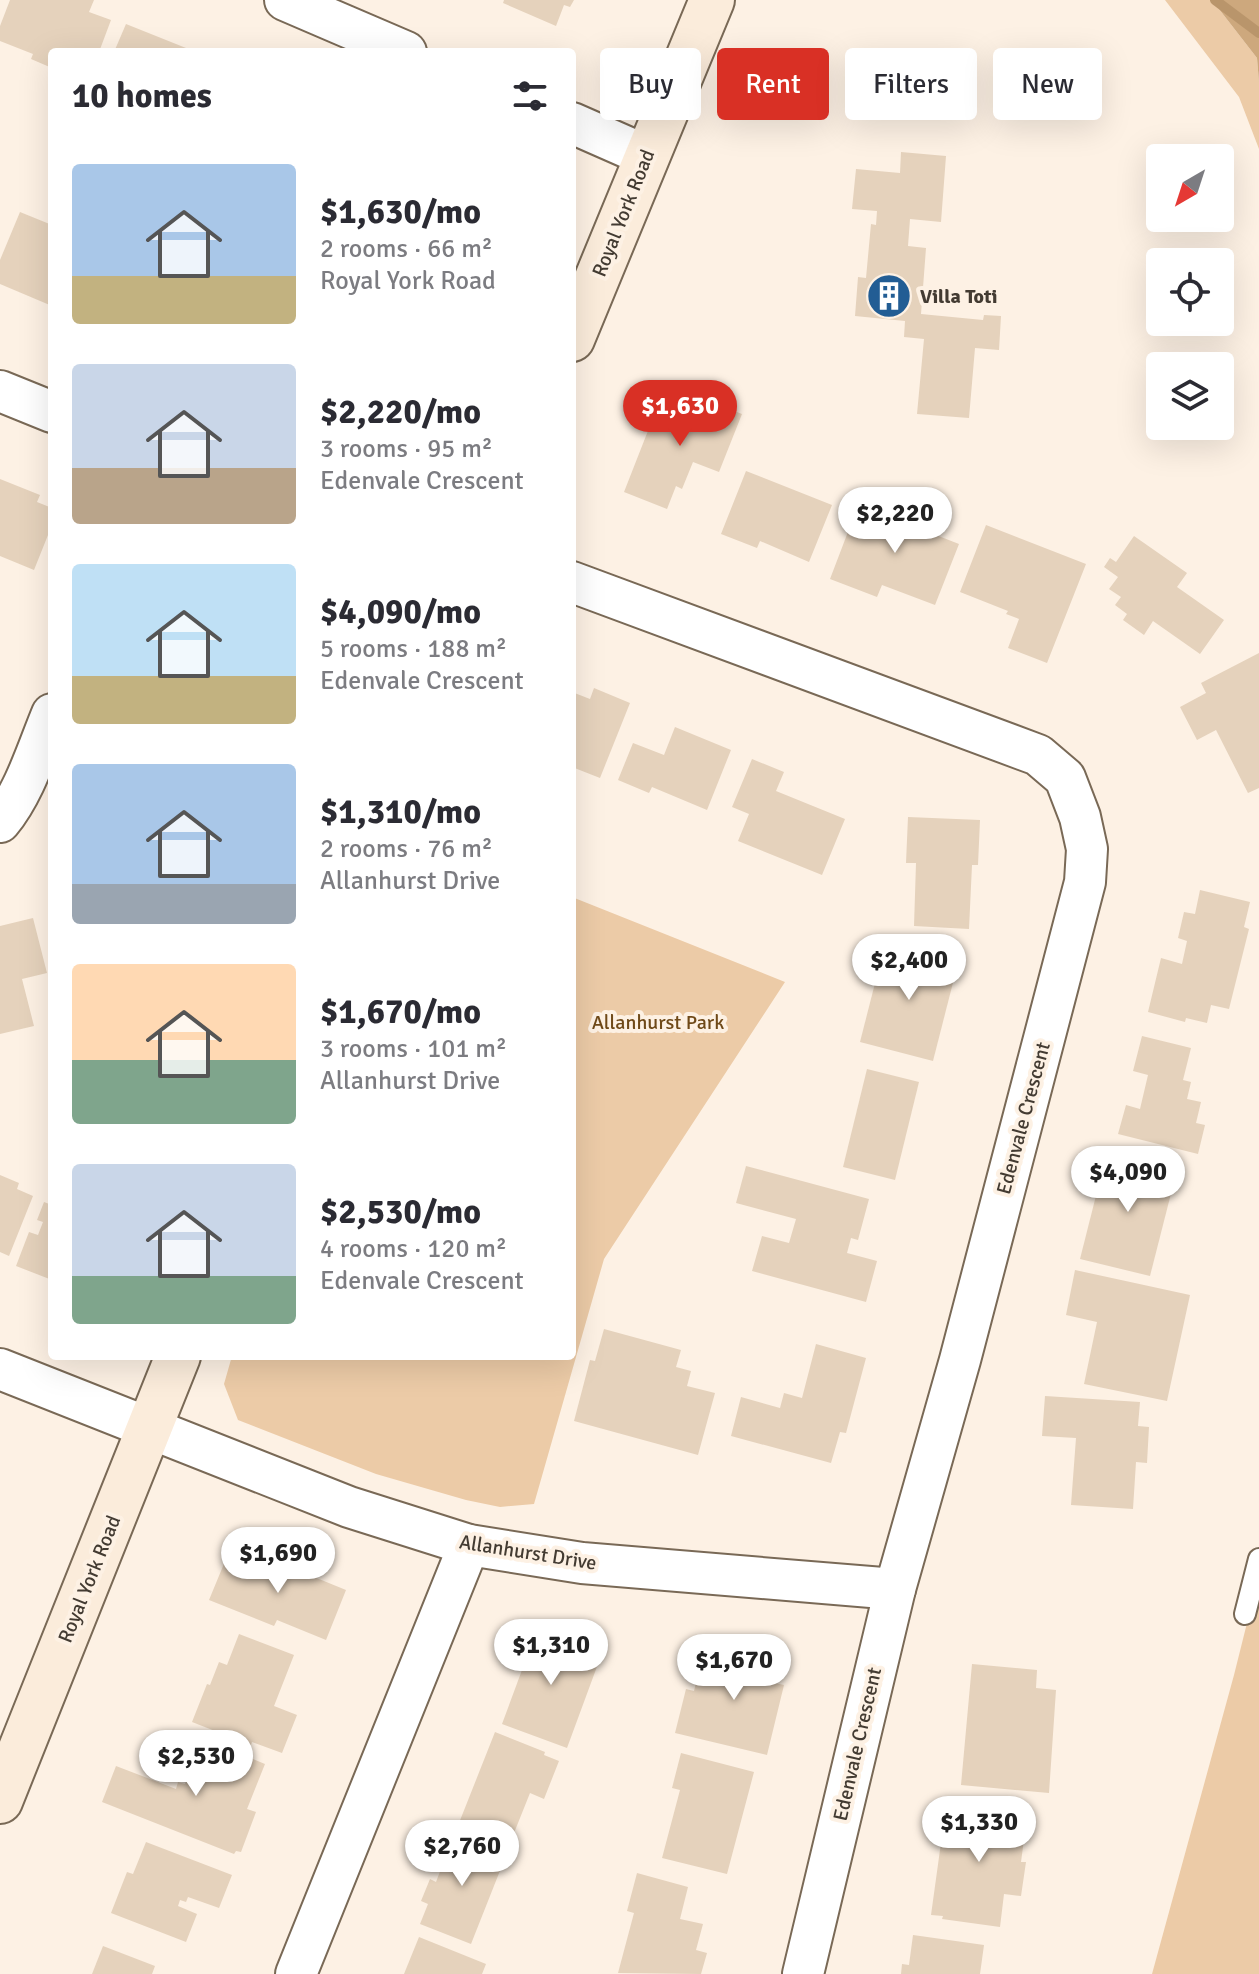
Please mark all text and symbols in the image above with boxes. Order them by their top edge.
chip: Buy [600,48,701,120]
chip: Rent [717,48,829,120]
chip: Filters [845,48,977,120]
chip: New [993,48,1102,120]
icon: filters [508,74,552,118]
text: 10 homes [72,75,212,117]
north arrow [1146,144,1234,232]
map controls [1146,144,1234,440]
street label: Royal York Road [587,146,660,281]
text: $1,630/mo [320,191,481,233]
icon: home [136,196,232,292]
text: 2 rooms · 66 m² [320,233,493,265]
button: locate [1146,248,1234,336]
text: Royal York Road [320,265,496,297]
building icon: Villa Toti [865,272,913,320]
place label: Villa Toti [920,284,997,309]
button: layers [1146,352,1234,440]
pin: $1,630 [615,380,745,448]
text: $1,630 [641,390,719,422]
text: $2,220/mo [320,391,481,433]
icon: home [136,396,232,492]
text: 3 rooms · 95 m² [320,433,493,465]
text: Edenvale Crescent [320,465,524,497]
pin: $2,220 [830,487,960,555]
text: $2,220 [856,497,934,529]
text: $4,090/mo [320,591,481,633]
icon: home [136,596,232,692]
text: 5 rooms · 188 m² [320,633,507,665]
text: Edenvale Crescent [320,665,524,697]
text: $1,310/mo [320,791,481,833]
icon: home [136,796,232,892]
text: 2 rooms · 76 m² [320,833,493,865]
text: Allanhurst Drive [320,865,500,897]
pin: $2,400 [844,934,974,1002]
text: $2,400 [870,944,948,976]
text: $1,670/mo [320,991,481,1033]
icon: home [136,996,232,1092]
park label: Allanhurst Park [592,1010,724,1035]
text: 3 rooms · 101 m² [320,1033,507,1065]
street label: Edenvale Crescent [991,1039,1056,1197]
text: Allanhurst Drive [320,1065,500,1097]
pin: $4,090 [1063,1146,1193,1214]
text: $4,090 [1089,1156,1167,1188]
text: $2,530/mo [320,1191,481,1233]
icon: home [136,1196,232,1292]
text: 4 rooms · 120 m² [320,1233,507,1265]
text: Edenvale Crescent [320,1265,524,1297]
street label: Royal York Road [53,1512,126,1647]
pin: $1,690 [213,1527,343,1595]
street label: Allanhurst Drive [457,1529,598,1576]
text: $1,690 [239,1537,317,1569]
pin: $1,310 [486,1619,616,1687]
text: $1,310 [512,1629,590,1661]
pin: $1,670 [669,1634,799,1702]
text: $1,670 [695,1644,773,1676]
street label: Edenvale Crescent [828,1665,887,1823]
pin: $2,530 [131,1730,261,1798]
text: $2,530 [157,1740,235,1772]
pin: $1,330 [914,1796,1044,1864]
text: $1,330 [940,1806,1018,1838]
pin: $2,760 [397,1820,527,1888]
text: $2,760 [423,1830,501,1862]

